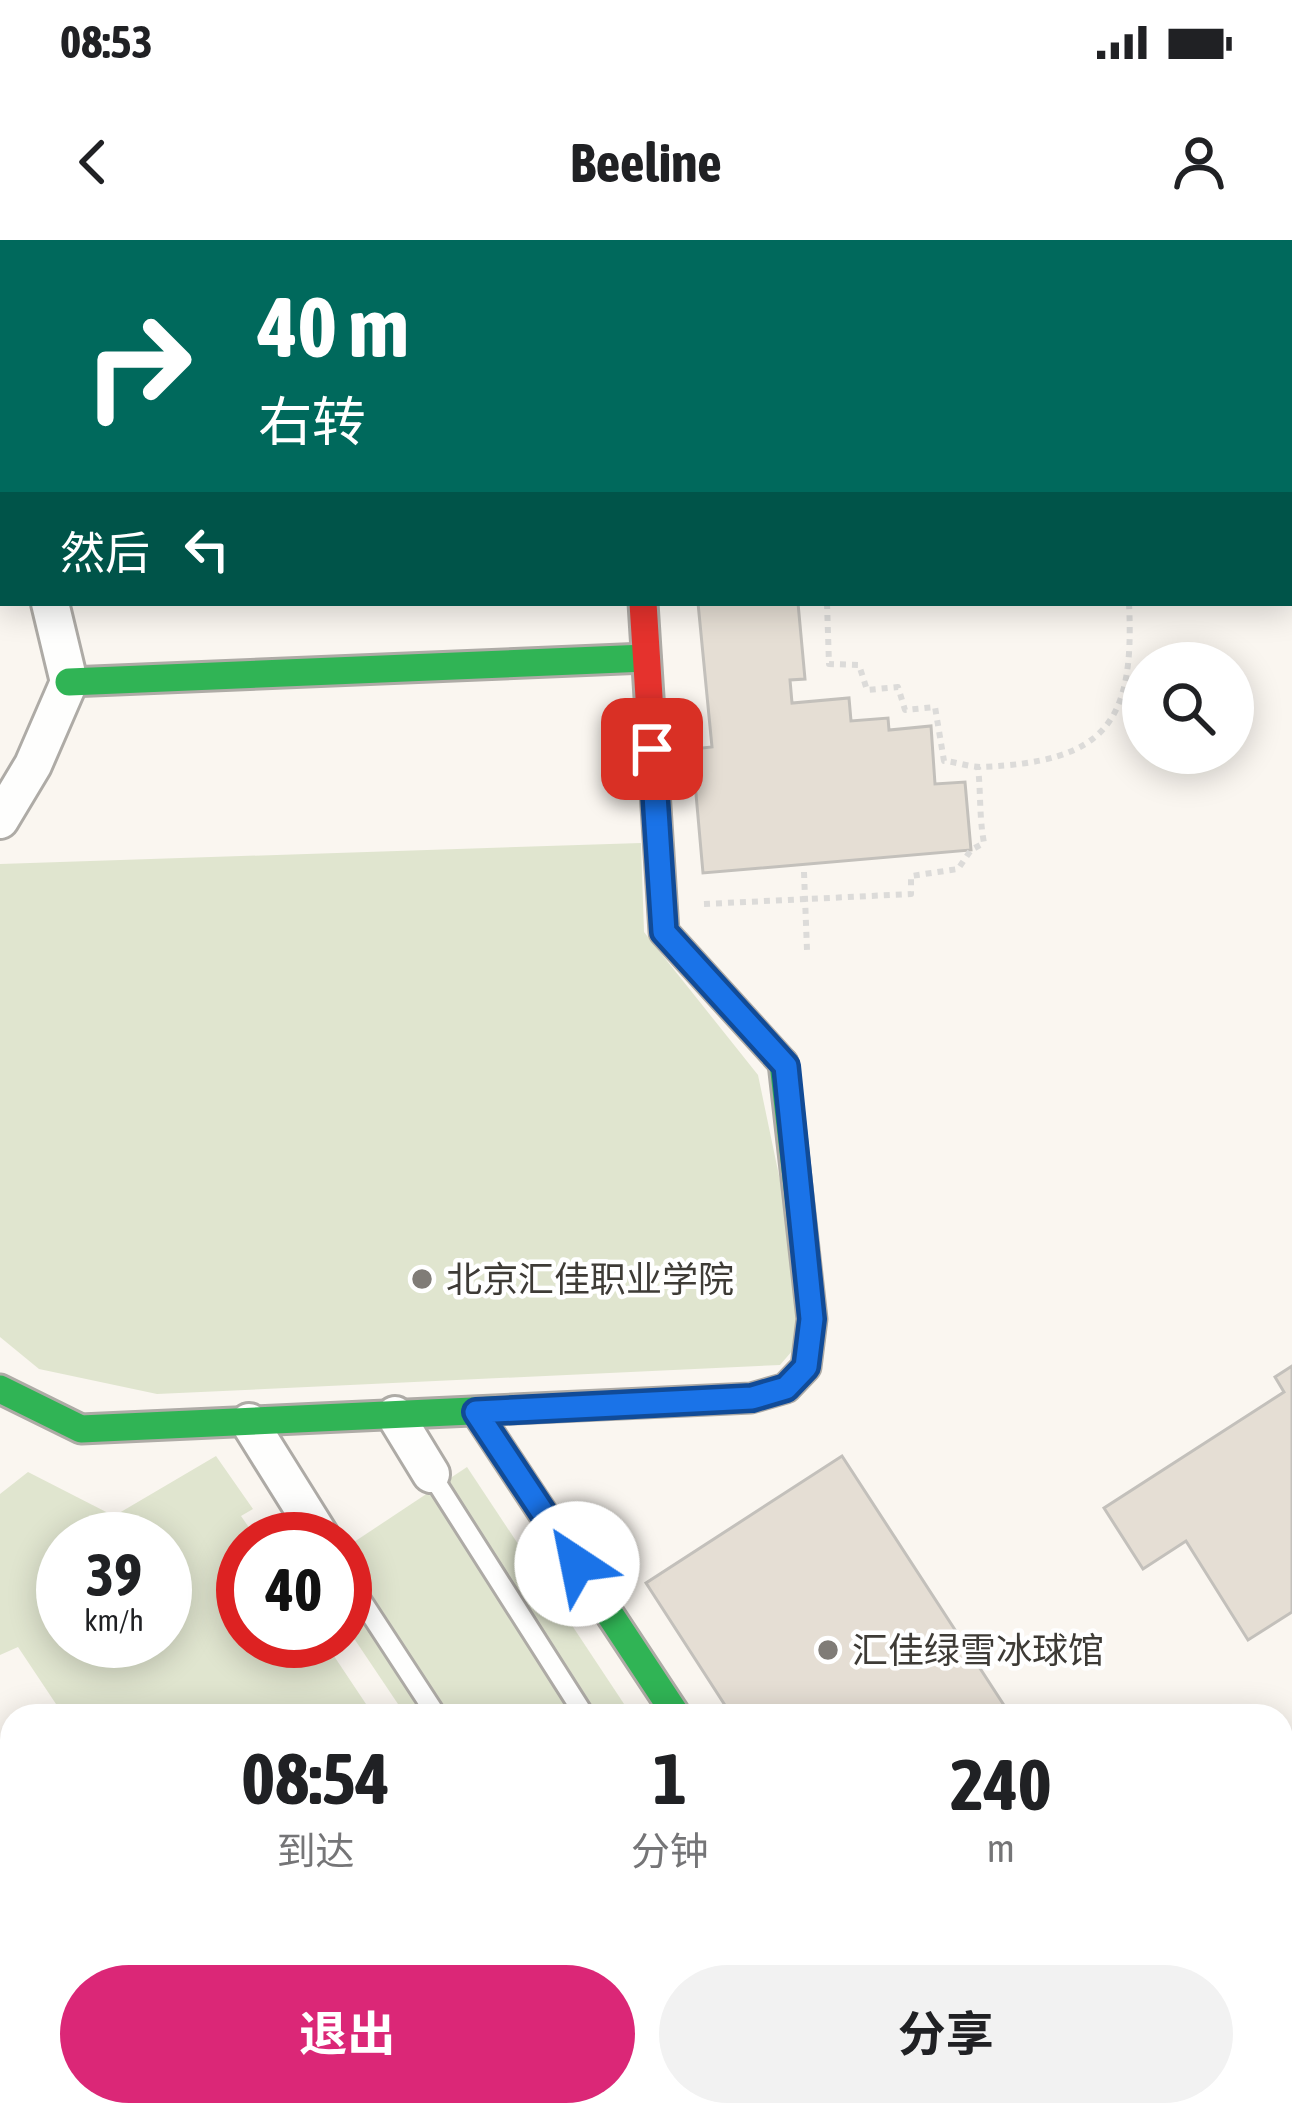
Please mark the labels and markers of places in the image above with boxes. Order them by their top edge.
pin [601,698,703,800]
place label: 北京汇佳职业学院 [446,1258,734,1300]
marker: 北京汇佳职业学院 [409,1266,435,1292]
place label: 汇佳绿雪冰球馆 [852,1629,1104,1671]
marker: 汇佳绿雪冰球馆 [815,1637,841,1663]

